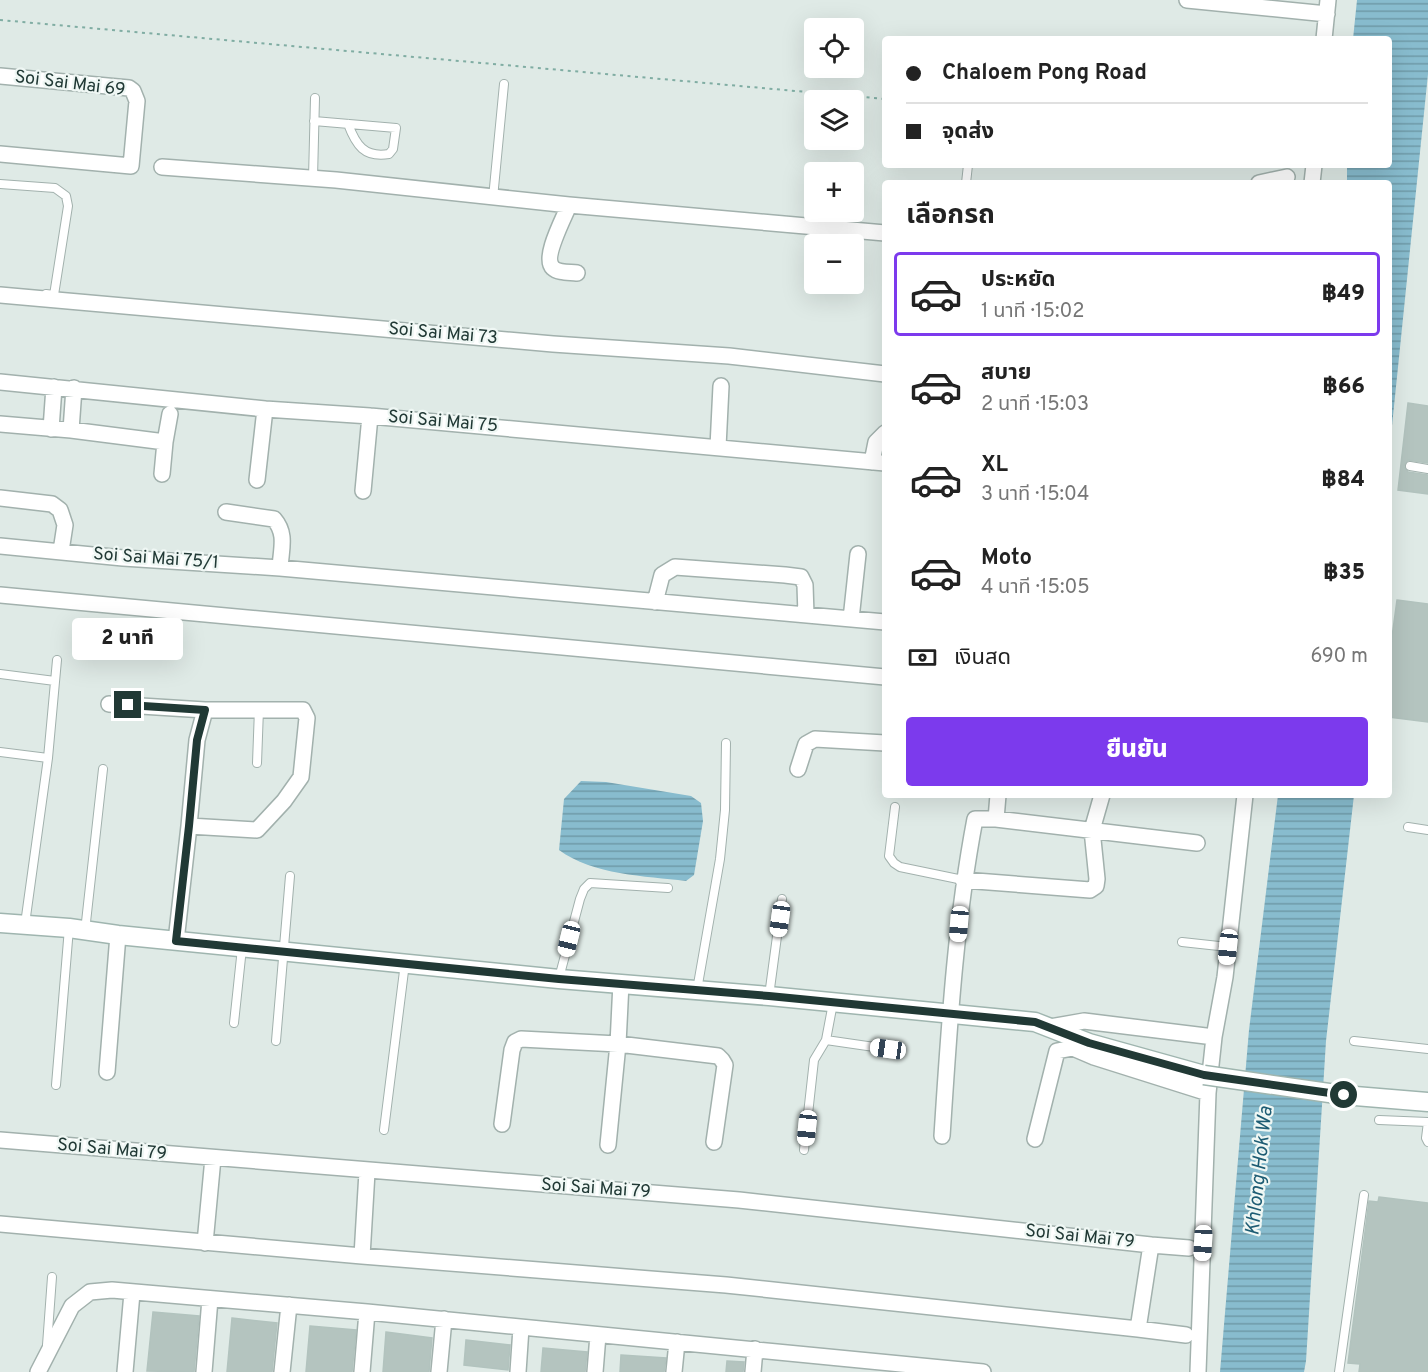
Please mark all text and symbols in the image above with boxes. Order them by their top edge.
map controls [804,18,864,294]
button: locate [804,18,864,78]
text: Chaloem Pong Road [942,60,1147,87]
street label: Soi Sai Mai 69 [13,66,127,102]
button: layers [804,90,864,150]
text: จุดส่ง [942,119,994,146]
button: + [804,162,864,222]
text: เลือกรถ [906,199,995,233]
button: − [804,234,864,294]
icon: car [909,267,963,321]
text: ประหยัด [981,267,1056,294]
text: ฿49 [1321,281,1365,308]
text: 1 นาที · 15:02 [981,299,1085,325]
street label: Soi Sai Mai 73 [387,318,499,350]
icon: car [909,360,963,414]
text: สบาย [981,360,1031,387]
text: ฿66 [1322,374,1365,401]
text: 2 นาที · 15:03 [981,392,1089,418]
street label: Soi Sai Mai 75 [387,406,499,438]
text: XL [981,452,1008,479]
icon: car [909,453,963,507]
text: ฿84 [1321,467,1365,494]
text: 3 นาที · 15:04 [981,482,1089,508]
street label: Soi Sai Mai 75/1 [92,543,220,575]
text: Moto [981,545,1032,572]
icon: car [909,546,963,600]
text: ฿35 [1323,560,1365,587]
text: 4 นาที · 15:05 [981,575,1090,601]
callout: 2 นาที [72,618,184,660]
text: 2 นาที [101,626,154,652]
icon: cash [906,641,939,674]
text: 690 m [1311,644,1368,670]
text: เงินสด [954,645,1011,672]
route end [114,691,141,718]
button: ยืนยัน [906,717,1368,786]
car [769,900,791,938]
car [948,905,970,943]
car [556,919,582,959]
car [1217,928,1239,966]
car [869,1038,907,1060]
route start [1330,1081,1357,1108]
water label: Khlong Hok Wa [1240,1104,1280,1237]
car [796,1109,818,1147]
street label: Soi Sai Mai 79 [56,1134,168,1166]
street label: Soi Sai Mai 79 [540,1174,652,1204]
street label: Soi Sai Mai 79 [1024,1220,1136,1254]
car [1193,1225,1213,1261]

